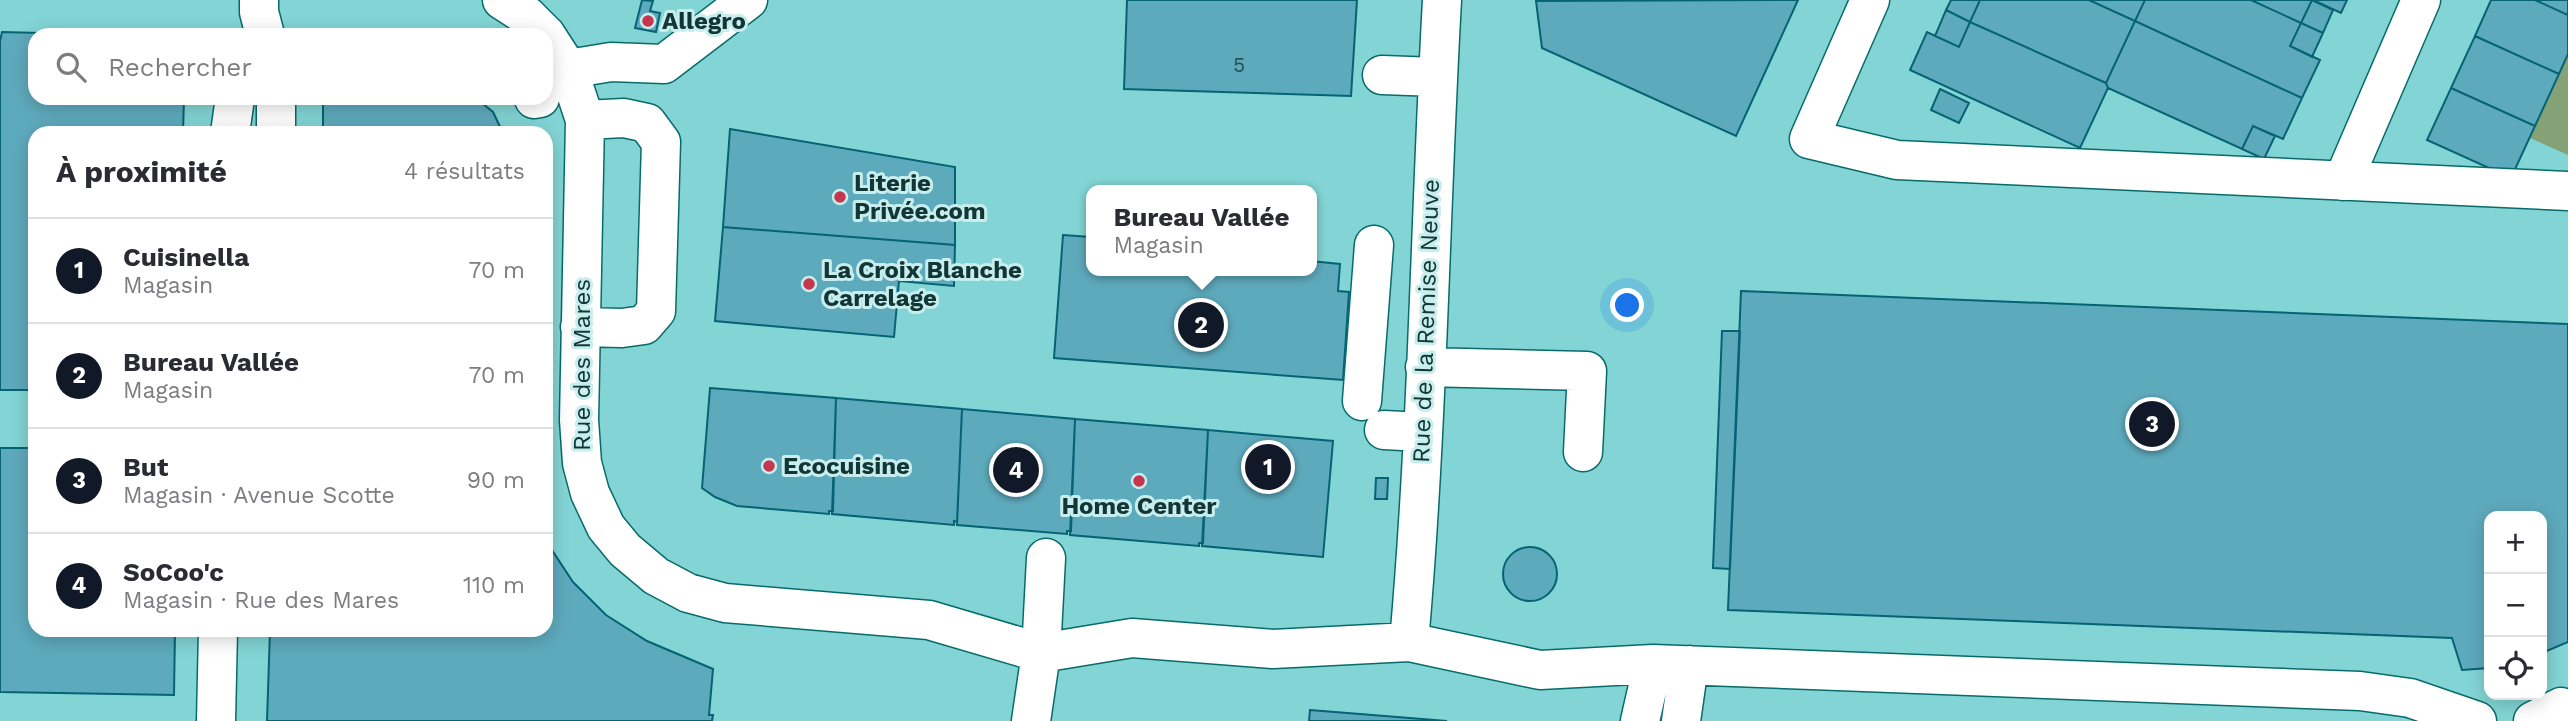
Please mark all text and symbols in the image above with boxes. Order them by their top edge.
place label: Allegro [662,7,746,35]
marker: Allegro [640,13,656,29]
search box [28,28,553,105]
icon: search [52,48,90,86]
text: Rechercher [108,52,252,82]
house number: 5 [1233,52,1245,77]
text: À proximité [56,154,227,189]
text: 4 résultats [404,158,525,185]
place label: Literie Privée.com [854,169,986,225]
street label: Rue de la Remise Neuve [1407,179,1445,463]
popup [1086,185,1317,276]
marker: Literie Privée.com [832,189,848,205]
text: Bureau Vallée [1113,202,1290,232]
text: Magasin [1113,232,1204,259]
text: Cuisinella [123,242,249,272]
place label: La Croix Blanche Carrelage [823,256,1022,312]
text: 1 [74,257,84,284]
text: 70 m [468,257,525,284]
text: Magasin [123,272,213,299]
marker: La Croix Blanche Carrelage [801,276,817,292]
street label: Rue des Mares [568,279,596,451]
your location [1610,288,1644,322]
pin: 2 [1178,299,1224,351]
text: Bureau Vallée [123,347,299,377]
text: 2 [72,362,86,389]
text: 70 m [468,362,525,389]
text: Magasin [123,377,213,404]
pin: 3 [2129,398,2175,450]
pin: 1 [1245,441,1291,493]
pin: 4 [993,444,1039,496]
text: But [123,452,168,482]
place label: Ecocuisine [783,452,910,480]
marker: Ecocuisine [761,458,777,474]
text: 3 [72,467,86,494]
text: 90 m [467,467,525,494]
marker: Home Center [1131,473,1147,489]
text: Magasin · Avenue Scotte [123,482,395,509]
place label: Home Center [1061,492,1217,520]
map controls [2484,511,2547,700]
button: + [2484,511,2547,574]
text: SoCoo'c [123,557,224,587]
text: 4 [72,572,86,599]
text: 110 m [463,572,525,599]
button: − [2484,574,2547,637]
text: Magasin · Rue des Mares [123,587,399,614]
button: locate [2484,637,2547,700]

